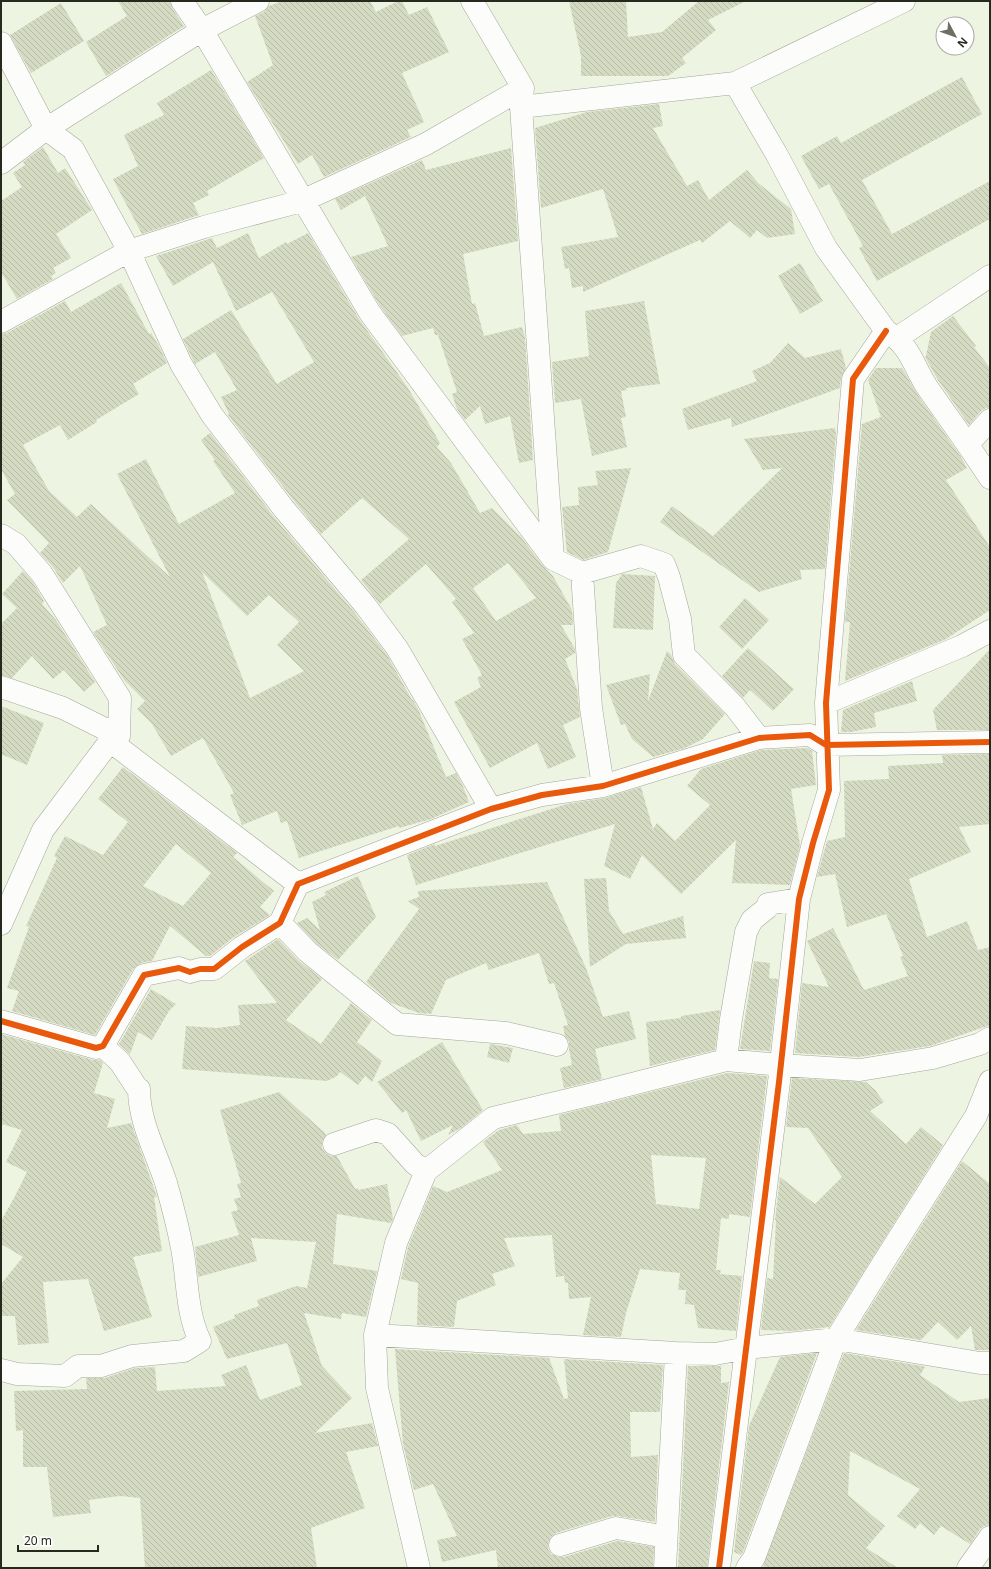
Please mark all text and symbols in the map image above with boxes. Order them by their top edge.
north arrow [935,16,975,56]
text: N [954,35,972,51]
scale bar [18,1527,98,1553]
text: 20 m [24,1532,52,1549]

